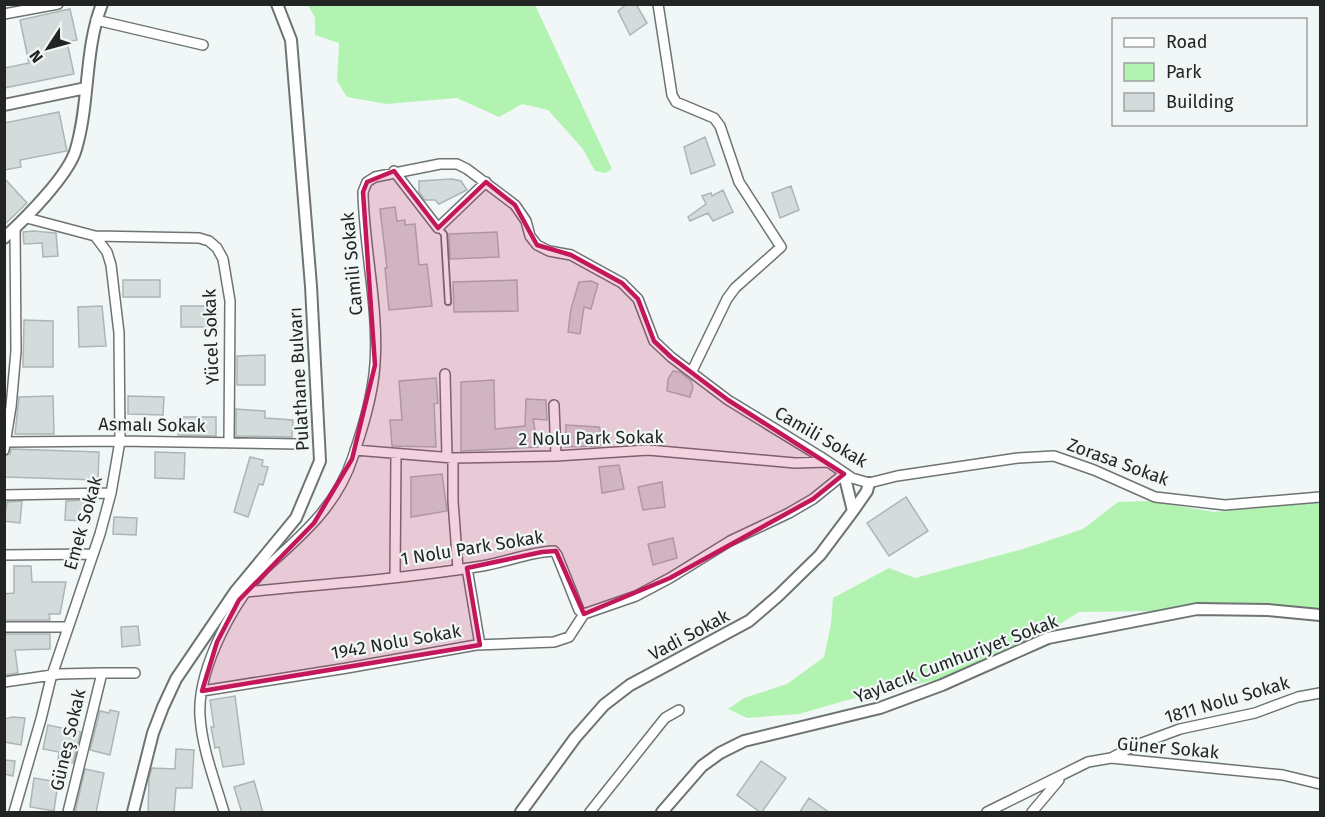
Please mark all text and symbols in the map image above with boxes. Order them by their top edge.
north arrow [18,18,78,78]
legend [1112,18,1307,126]
text: Road [1166,31,1208,53]
text: N [25,47,47,66]
text: Park [1166,61,1202,83]
text: Building [1166,91,1234,113]
street label: Camili Sokak [336,211,367,317]
street label: Yücel Sokak [198,288,224,385]
street label: Pulathane Bulvarı [284,306,314,452]
street label: Camili Sokak [771,402,872,473]
street label: Asmalı Sokak [98,413,207,437]
street label: 2 Nolu Park Sokak [518,426,665,450]
street label: Zorasa Sokak [1064,433,1173,491]
street label: Emek Sokak [59,473,107,573]
street label: 1 Nolu Park Sokak [399,526,546,570]
street label: Vadi Sokak [645,604,734,665]
street label: Yaylacık Cumhuriyet Sokak [851,610,1062,708]
street label: 1942 Nolu Sokak [329,620,463,664]
street label: 1811 Nolu Sokak [1162,671,1293,728]
street label: Güneş Sokak [46,686,91,793]
street label: Güner Sokak [1116,733,1221,763]

